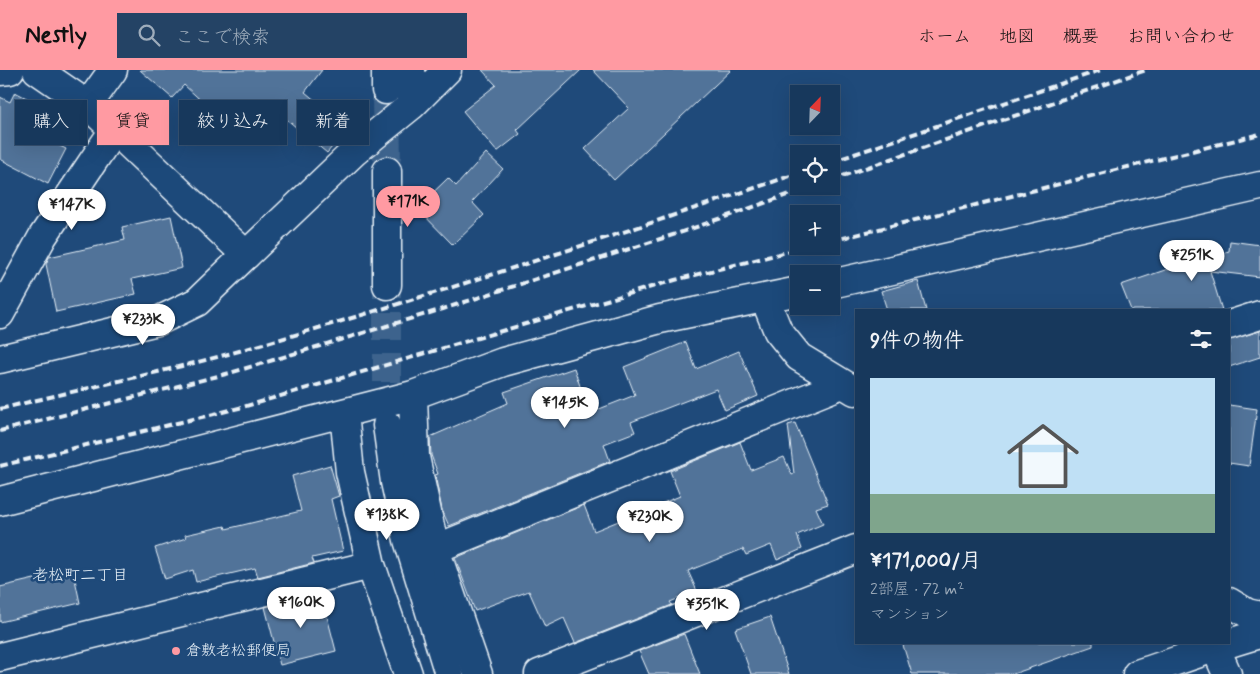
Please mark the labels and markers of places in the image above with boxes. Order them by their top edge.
pin: ¥171K [373,186,443,228]
pin: ¥147K [37,189,107,231]
pin: ¥251K [1157,240,1227,282]
pin: ¥233K [108,304,178,346]
pin: ¥145K [530,386,600,429]
pin: ¥138K [352,498,422,541]
pin: ¥230K [615,500,685,543]
pin: ¥160K [266,586,336,629]
pin: ¥351K [672,588,742,631]
place label: 倉敷老松郵便局 [186,641,291,661]
marker: 倉敷老松郵便局 [170,645,182,657]

